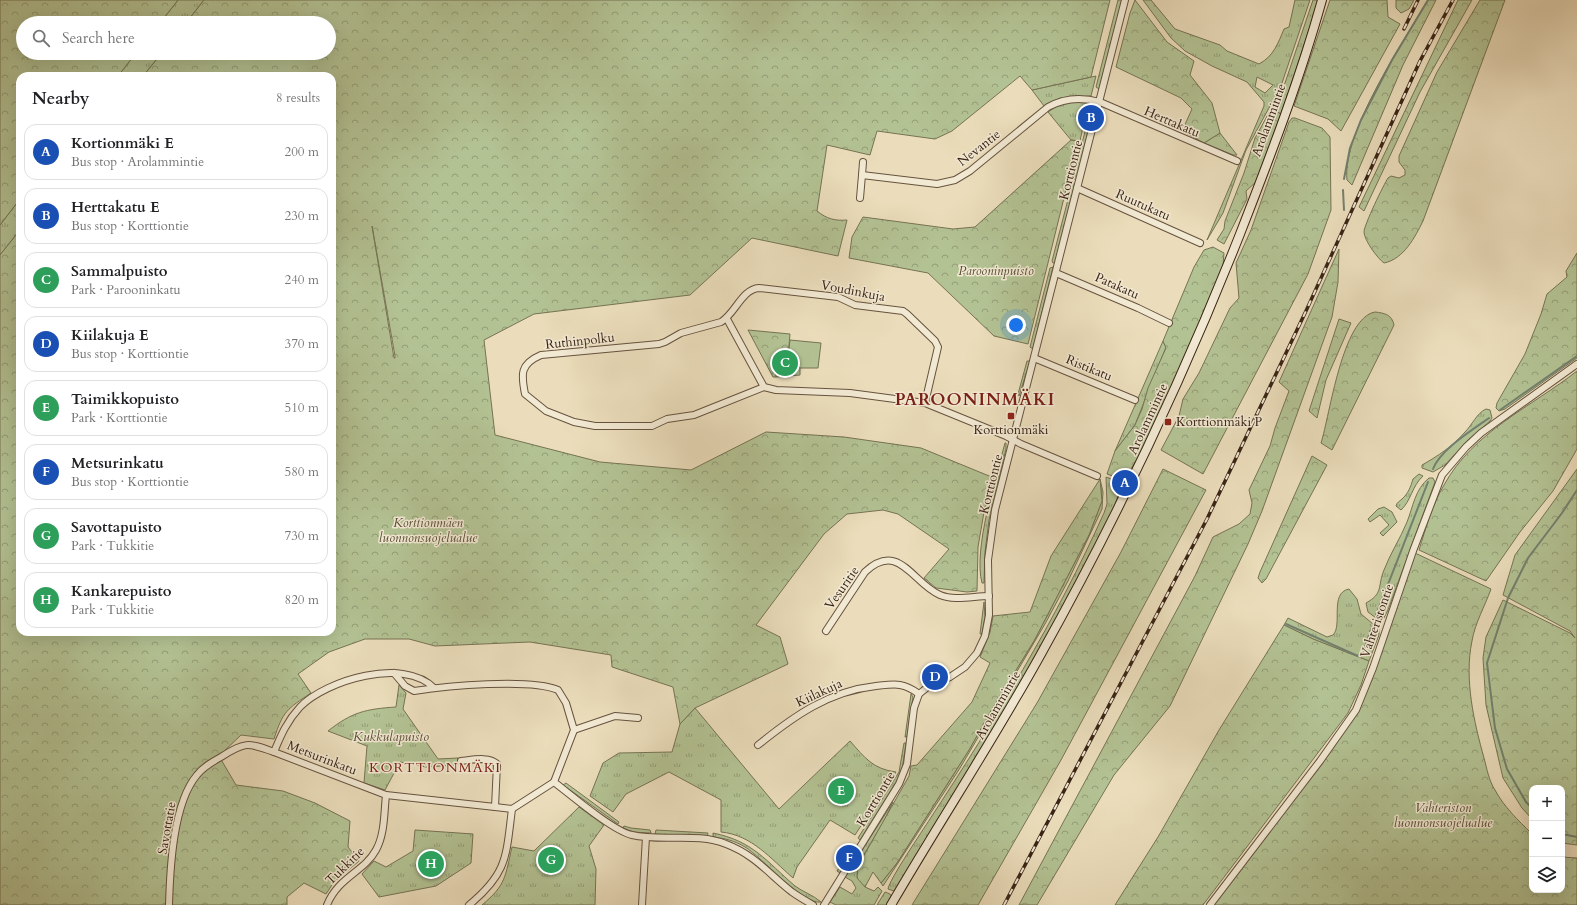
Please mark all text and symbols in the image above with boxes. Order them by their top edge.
search box [16,16,336,60]
icon: search [30,27,52,49]
text: Search here [62,28,135,48]
street label: Arolammintie [1247,81,1291,159]
text: Nearby [32,87,89,110]
text: 8 results [276,89,320,107]
street label: Herttakatu [1141,102,1203,142]
pin: B [1078,103,1104,133]
street label: Nevantie [954,125,1004,171]
text: Kortionmäki E [71,133,174,153]
street label: Korttiontie [1055,138,1087,202]
text: A [41,143,51,161]
text: 200 m [285,143,319,161]
text: Bus stop · Arolammintie [71,153,204,171]
street label: Ruutukatu [1113,185,1173,225]
text: Herttakatu E [71,197,160,217]
text: B [41,207,51,225]
text: 230 m [285,207,319,225]
text: Bus stop · Korttiontie [71,217,189,235]
text: Sammalpuisto [71,261,168,281]
park label: Parooninpuisto [958,262,1034,280]
street label: Patakatu [1092,268,1142,304]
text: C [41,271,51,289]
text: 240 m [285,271,319,289]
street label: Voudinkuja [819,276,887,306]
text: Park · Parooninkatu [71,281,181,299]
your location [1006,315,1026,335]
text: Kiilakuja E [71,325,149,345]
street label: Ruthinpolku [544,328,616,354]
text: D [40,335,52,353]
text: 370 m [285,335,319,353]
text: Bus stop · Korttiontie [71,345,189,363]
pin: C [772,348,798,378]
street label: Ristikatu [1063,351,1115,385]
street label: Arolammintie [1124,380,1172,458]
district label: PAROONINMÄKI [895,388,1055,411]
text: Taimikkopuisto [71,389,179,409]
text: E [42,399,50,417]
text: 510 m [285,399,319,417]
text: Park · Korttiontie [71,409,168,427]
marker: Korttionmäki [1006,411,1016,421]
place label: Korttionmäki P [1176,413,1263,431]
marker: Korttionmäki P [1163,417,1173,427]
place label: Korttionmäki [973,421,1049,439]
street label: Korttiontie [975,452,1007,516]
text: Metsurinkatu [71,453,164,473]
text: F [42,463,50,481]
text: 580 m [285,463,319,481]
pin: A [1112,468,1138,498]
text: Bus stop · Korttiontie [71,473,189,491]
park label: Korttionmäen luonnonsuojelualue [379,514,478,547]
text: Savottapuisto [71,517,162,537]
text: G [41,527,51,545]
text: 730 m [285,527,319,545]
text: Park · Tukkitie [71,537,154,555]
street label: Vesuritie [821,563,863,613]
text: Kankarepuisto [71,581,172,601]
street label: Vahteristontie [1356,581,1398,660]
text: H [40,591,52,609]
text: 820 m [285,591,319,609]
text: Park · Tukkitie [71,601,154,619]
pin: D [922,662,948,692]
street label: Arolammintie [971,667,1025,743]
street label: Kiilakuja [793,674,845,712]
park label: Kukkulapuisto [353,728,429,746]
street label: Metsurinkatu [285,736,359,780]
district label: KORTTIONMÄKI [369,758,501,777]
street label: Korttiontie [852,768,900,830]
pin: E [828,776,854,806]
map controls [1529,785,1565,893]
button: + [1529,785,1565,821]
park label: Vahteriston luonnonsuojelualue [1394,799,1493,832]
street label: Savottatie [154,800,181,856]
button: − [1529,821,1565,857]
street label: Tukkitie [322,843,369,889]
pin: F [836,843,862,873]
pin: G [538,845,564,875]
pin: H [418,849,444,879]
button: layers [1529,857,1565,893]

